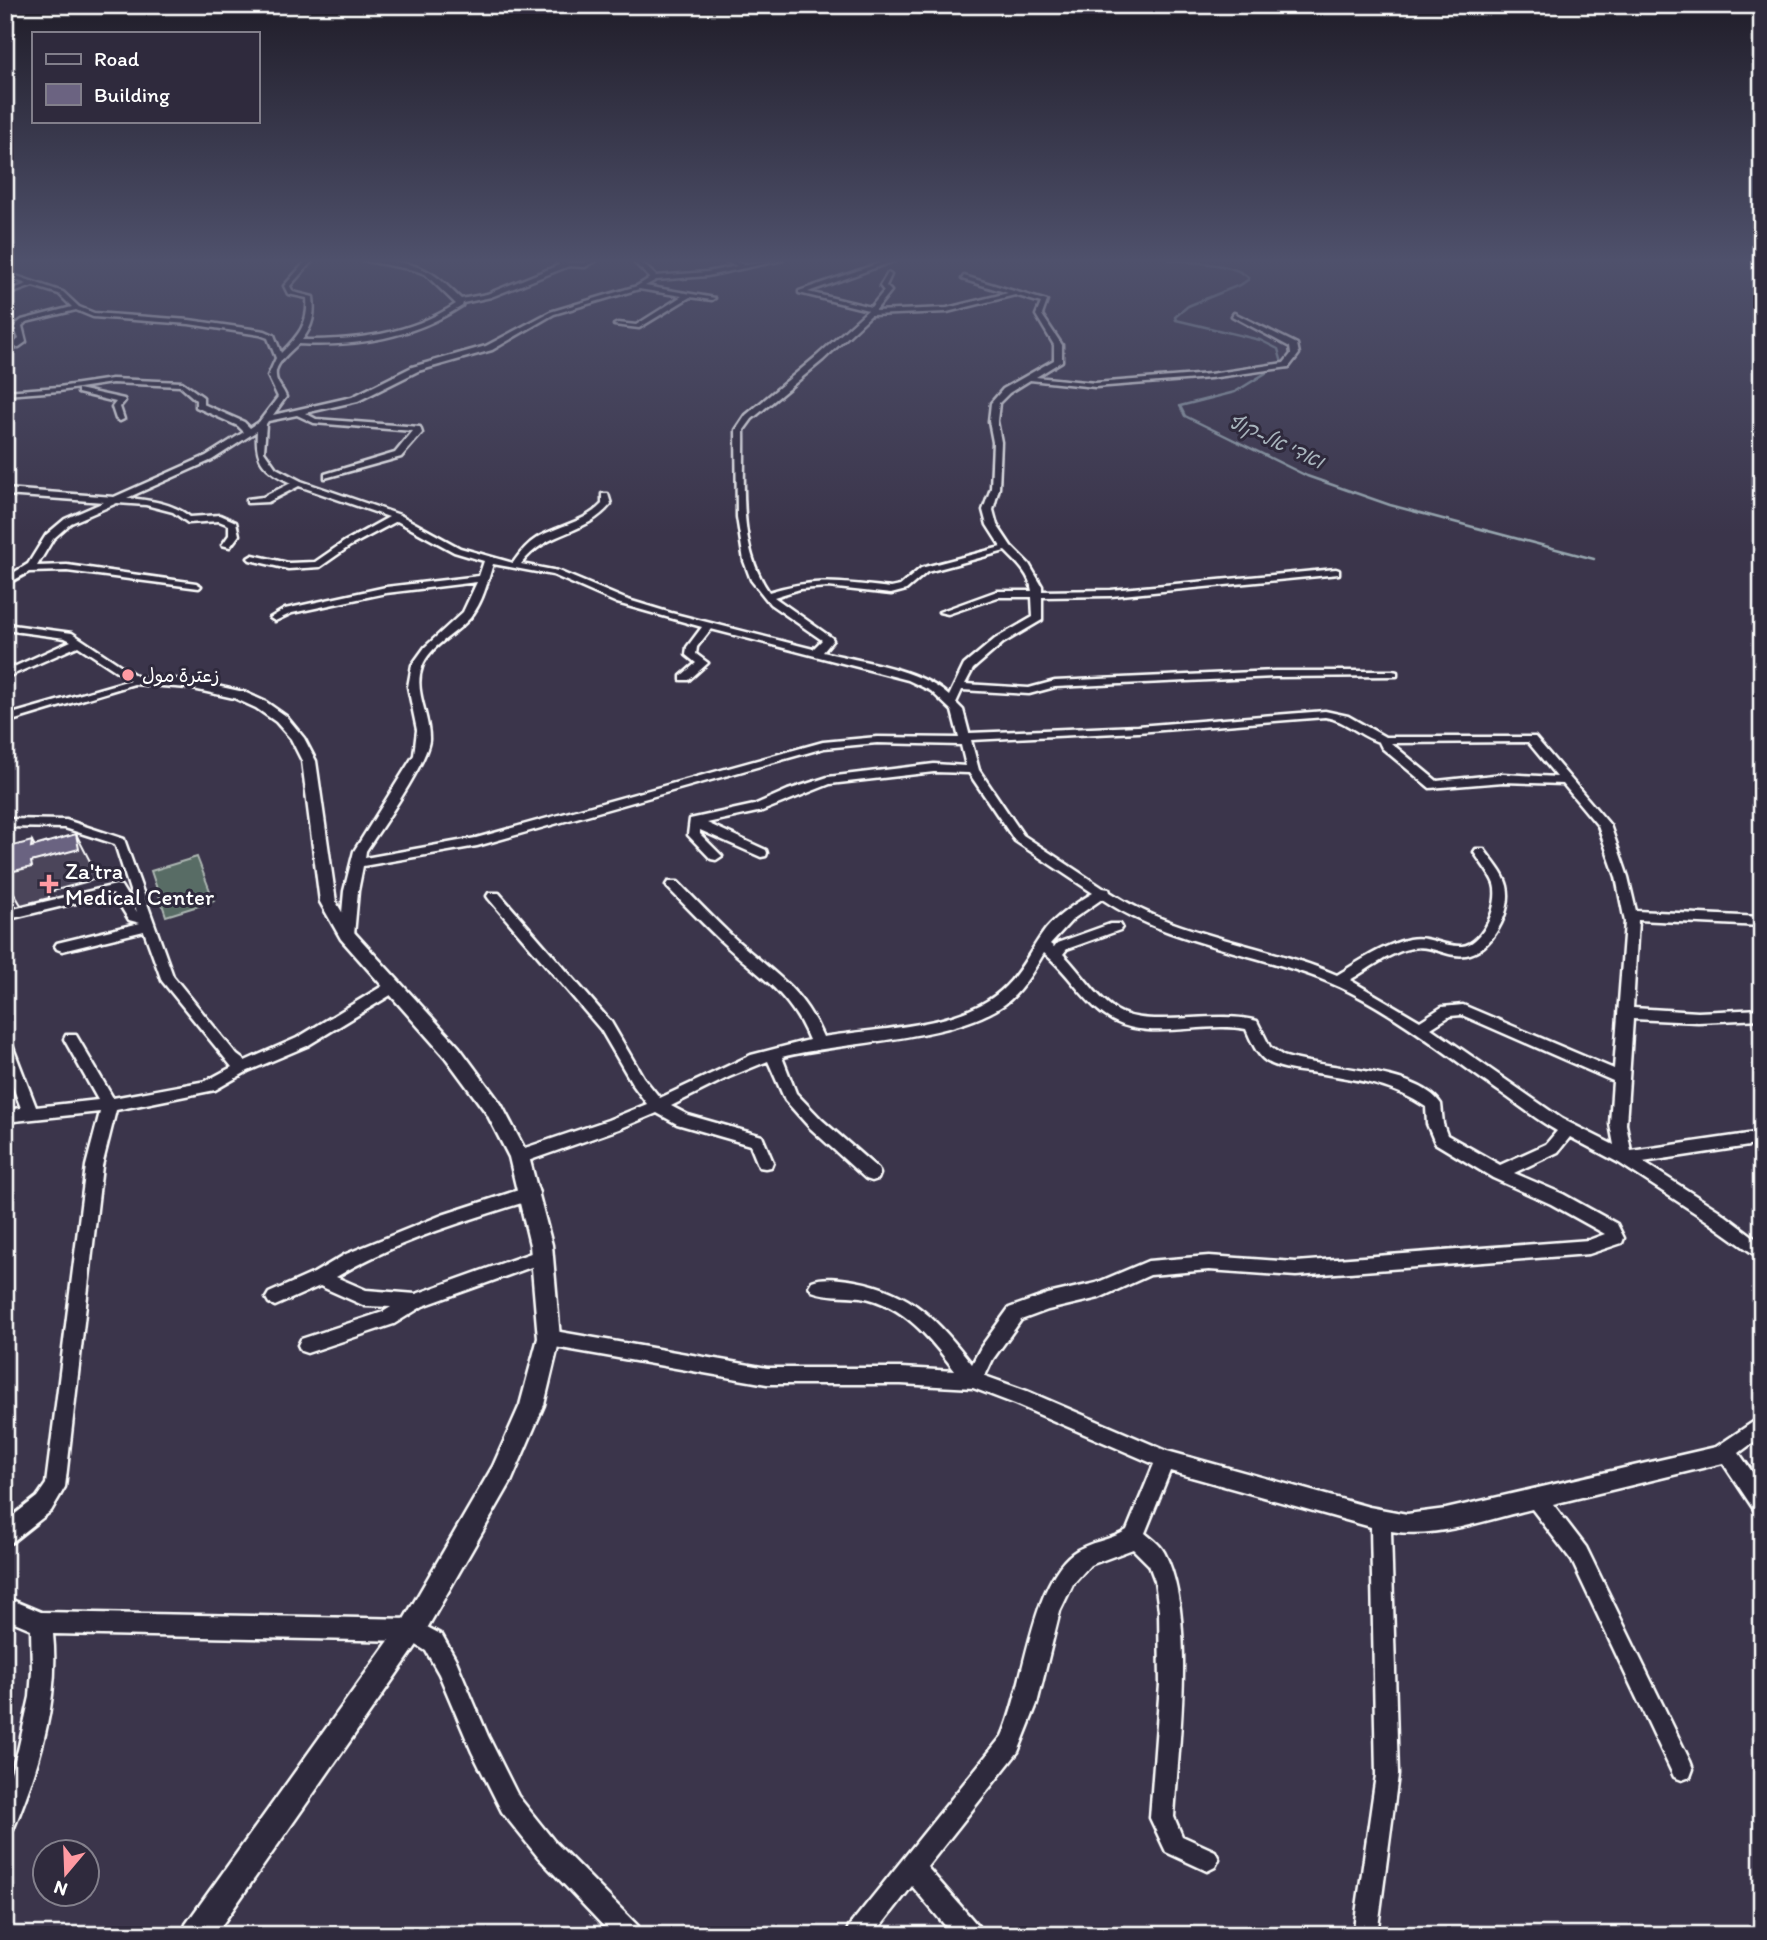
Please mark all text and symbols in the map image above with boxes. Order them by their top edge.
legend [32,32,259,122]
text: Road [94,46,140,71]
text: Building [94,82,170,107]
water label: ואדי אל-קוף [1224,407,1329,475]
place label: زعترة مول [142,664,219,687]
marker: زعترة مول [120,667,136,683]
place label: Za'tra Medical Center [65,857,214,911]
marker: Za'tra Medical Center [39,874,59,894]
north arrow [32,1839,102,1909]
text: N [51,1876,70,1902]

